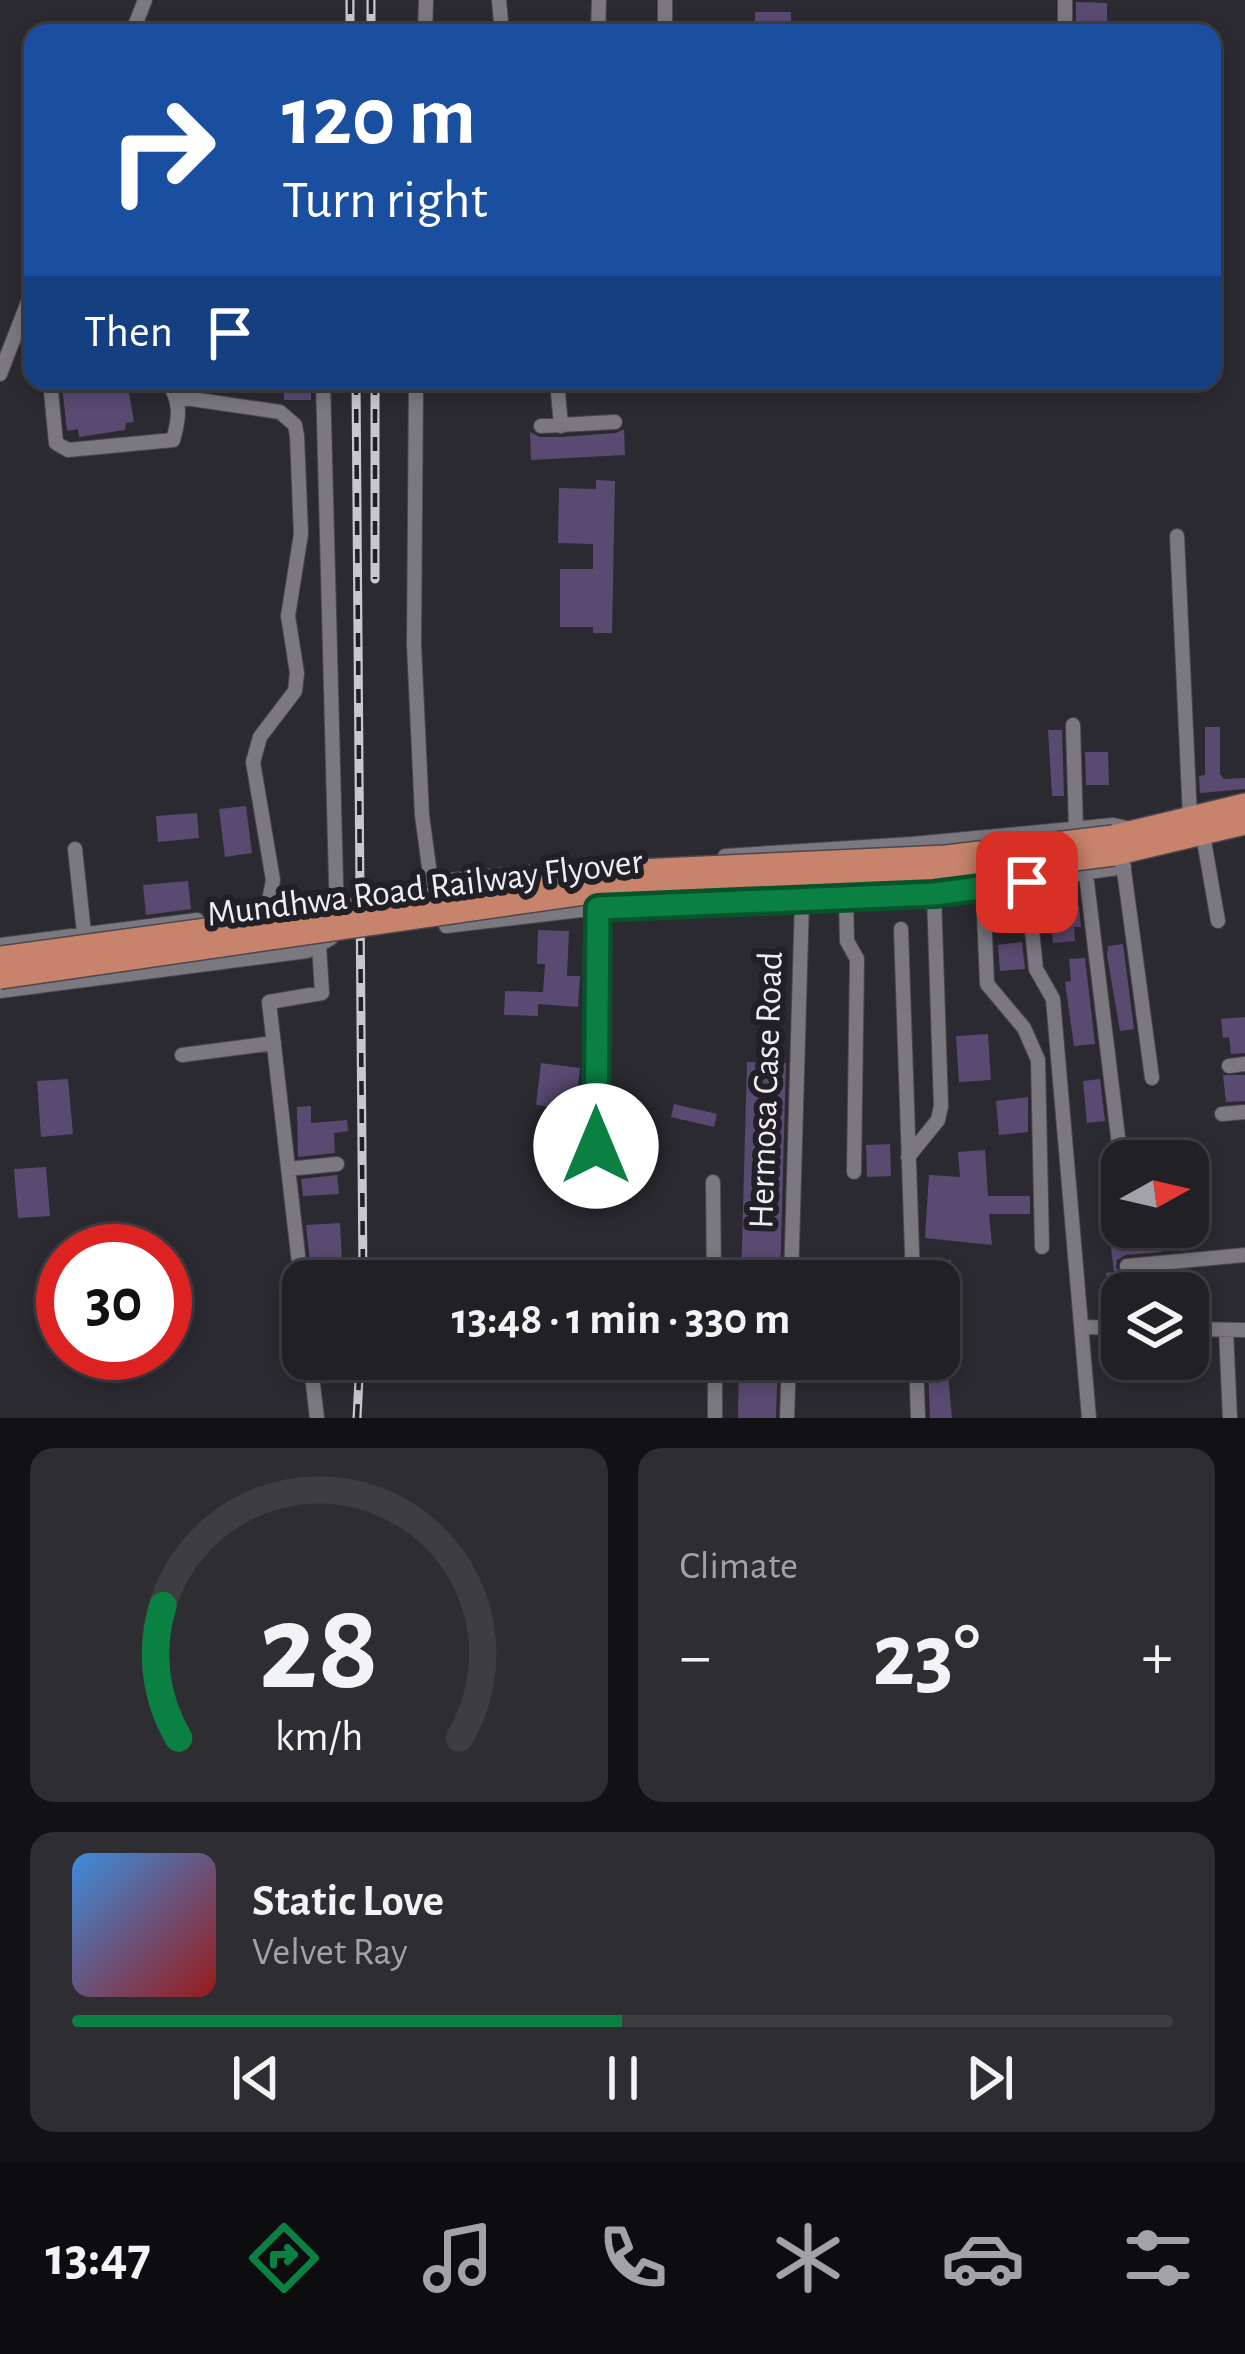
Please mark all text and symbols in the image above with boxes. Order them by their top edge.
icon: right [84,72,240,228]
text: 120 m [282,76,476,160]
text: Turn right [282,174,488,228]
icon: arrive [197,300,263,366]
text: Then [84,310,173,355]
pin [976,831,1078,933]
street label: Mundhwa Road Railway Flyover [205,843,645,933]
icon: arrive [994,849,1060,915]
street label: Hermosa Case Road [743,951,789,1229]
position arrow [533,1083,659,1209]
north arrow [1101,1140,1209,1248]
map controls [1101,1140,1209,1380]
speed limit sign: 30 [36,1224,192,1380]
button: layers [1101,1272,1209,1380]
text: 13:48 · 1 min · 330 m [452,1297,790,1342]
text: Climate [680,1547,798,1586]
text: 28 [259,1587,379,1712]
text: 23° [872,1612,980,1702]
text: − [680,1624,711,1690]
text: + [1141,1624,1173,1690]
text: km/h [275,1716,363,1759]
text: Static Love [252,1879,444,1924]
text: Velvet Ray [252,1933,408,1972]
icon: previous [223,2045,289,2111]
icon: pause [590,2045,656,2111]
icon: next [957,2045,1023,2111]
icon: directions [242,2216,326,2300]
icon: music [416,2216,500,2300]
icon: phone [591,2216,675,2300]
icon: climate [766,2216,850,2300]
icon: car [941,2216,1025,2300]
icon: filters [1116,2216,1200,2300]
text: 13:47 [45,2231,151,2285]

